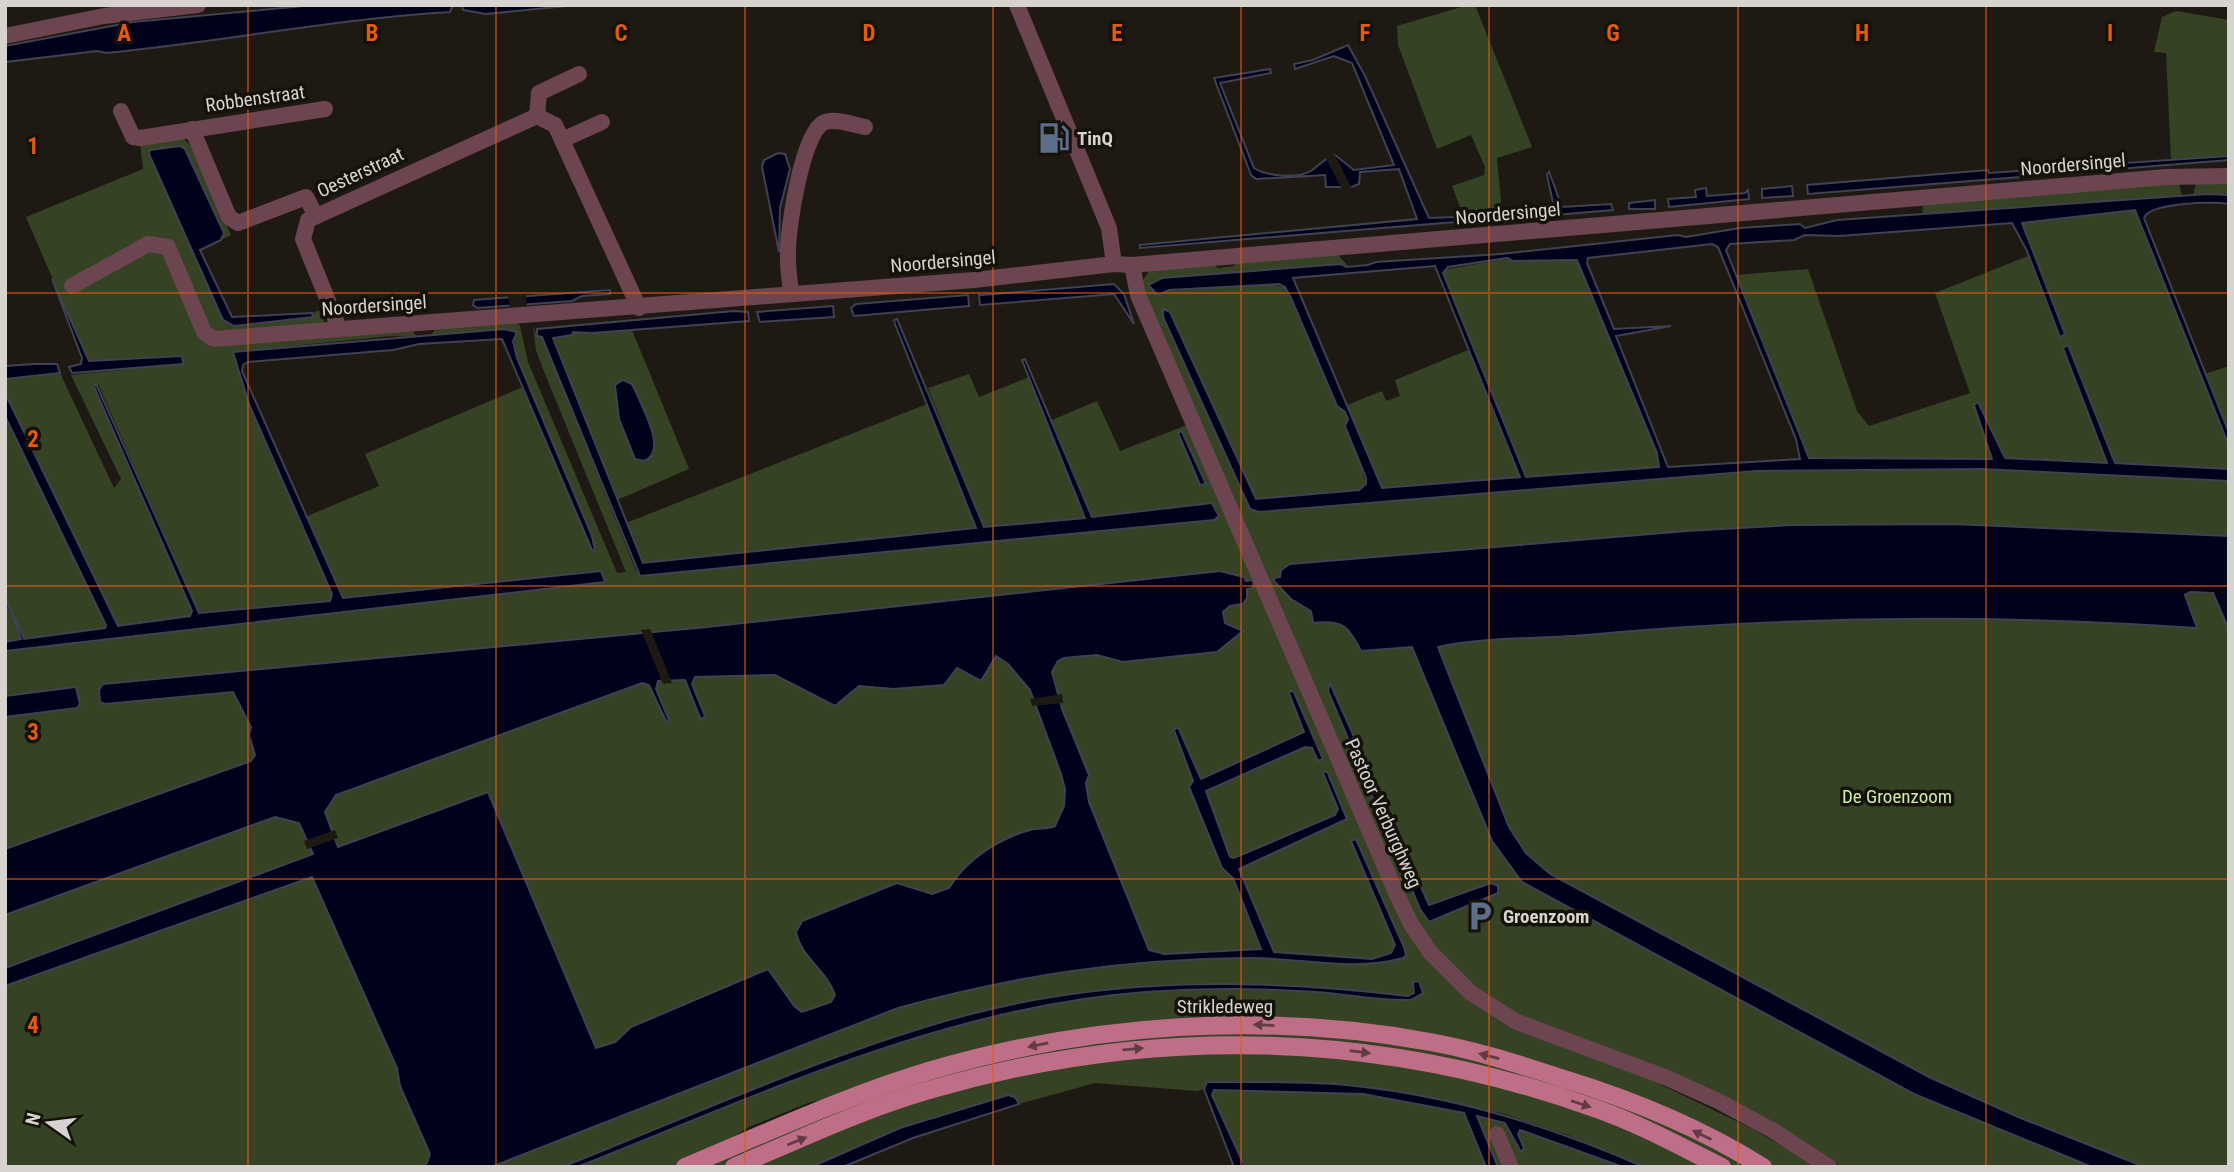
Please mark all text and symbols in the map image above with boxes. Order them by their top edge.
text: A [117,20,131,47]
text: B [366,20,378,47]
text: C [614,20,628,47]
text: D [863,20,876,47]
text: E [1111,20,1123,47]
text: F [1360,20,1371,47]
text: G [1606,20,1620,47]
text: H [1855,20,1869,47]
text: I [2107,20,2113,47]
street label: Robbenstraat [204,80,306,117]
fuel station icon: TinQ [1037,121,1071,155]
place label: TinQ [1077,127,1113,150]
text: 1 [27,133,39,160]
street label: Oesterstraat [313,142,407,202]
street label: Noordersingel [2020,148,2127,181]
street label: Noordersingel [1455,197,1562,230]
street label: Noordersingel [890,245,997,278]
street label: Noordersingel [321,290,427,321]
text: 2 [27,426,39,453]
text: 3 [27,719,39,746]
street label: Pastoor Verburghweg [1340,735,1427,891]
park label: De Groenzoom [1842,785,1952,808]
parking icon: Groenzoom [1463,899,1497,933]
place label: Groenzoom [1503,905,1589,928]
street label: Strikledeweg [1177,995,1273,1018]
text: 4 [27,1012,39,1039]
one-way arrow [1253,1020,1275,1031]
one-way arrow [1027,1039,1049,1050]
one-way arrow [1122,1043,1144,1054]
one-way arrow [1349,1047,1371,1058]
one-way arrow [1478,1050,1500,1061]
north arrow [14,1088,84,1158]
one-way arrow [1570,1099,1591,1110]
text: N [20,1111,46,1127]
one-way arrow [1692,1130,1712,1141]
one-way arrow [787,1135,808,1146]

